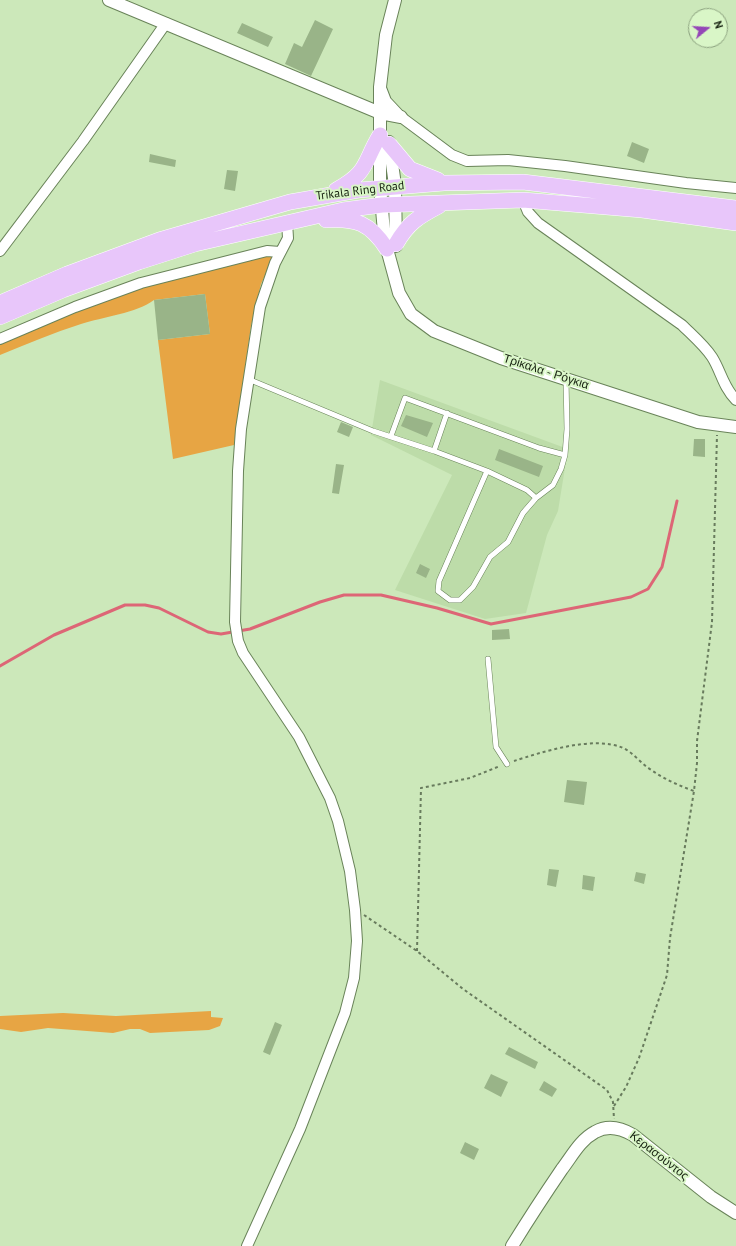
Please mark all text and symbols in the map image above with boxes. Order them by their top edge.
north arrow [688,8,728,48]
text: N [711,19,726,30]
street label: Trikala Ring Road [315,178,405,204]
street label: Τρίκαλα - Ρόγκια [501,351,591,393]
street label: Κερασούντος [627,1129,691,1183]

